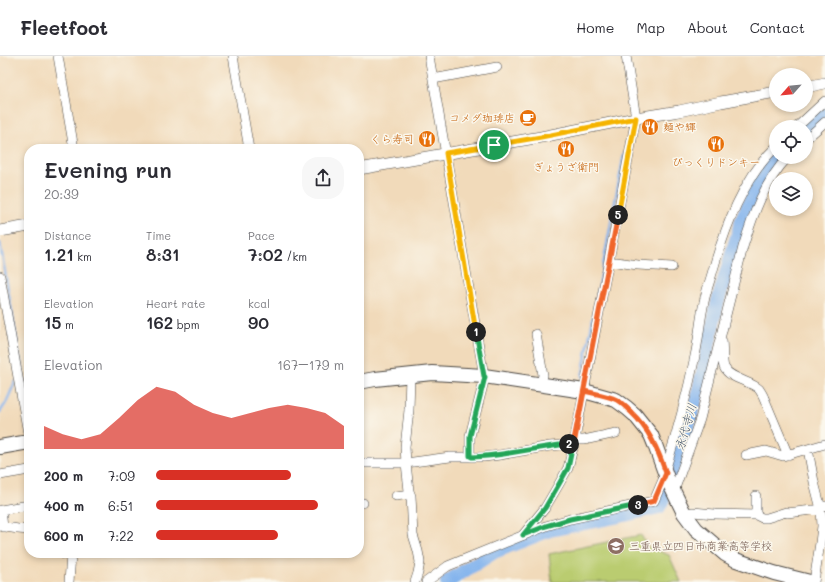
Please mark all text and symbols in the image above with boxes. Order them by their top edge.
text: Fleetfoot [20,15,108,40]
text: Home [576,18,614,37]
text: Map [636,18,665,37]
text: About [687,18,728,37]
text: Contact [750,18,805,37]
north arrow [769,68,813,112]
map controls [769,68,813,216]
cafe icon: コメダ珈琲店 [518,108,538,128]
place label: コメダ珈琲店 [449,110,515,125]
restaurant icon: 麺や輝 [640,117,660,137]
place label: 麺や輝 [663,119,696,134]
button: locate [769,120,813,164]
pin [477,128,511,162]
restaurant icon: くら寿司 [417,129,437,149]
place label: くら寿司 [370,131,414,146]
icon: arrive [483,134,505,156]
restaurant icon: びっくりドンキー [706,134,726,154]
restaurant icon: ぎょうざ衛門 [556,139,576,159]
place label: びっくりドンキー [672,154,760,169]
text: Evening run [44,155,172,184]
button: share [302,157,344,199]
place label: ぎょうざ衛門 [533,159,599,174]
button: layers [769,172,813,216]
text: 20:39 [44,185,79,202]
pin: 5 [608,205,628,225]
text: 5 [615,207,621,222]
text: Distance [44,228,91,243]
text: Time [146,228,171,243]
text: Pace [248,228,275,243]
text: 1.21 [44,243,74,265]
text: 8:31 [146,243,179,265]
text: 7:02 [248,243,283,265]
text: km [74,249,92,264]
text: /km [283,249,307,264]
text: Elevation [44,296,93,311]
text: Heart rate [146,296,205,311]
text: kcal [248,296,270,311]
text: 15 [44,311,61,333]
text: 162 [146,311,173,333]
text: 90 [248,311,269,333]
text: m [61,317,74,332]
text: bpm [173,317,199,332]
pin: 1 [466,322,486,342]
text: 1 [474,324,478,339]
text: Elevation [44,356,102,373]
text: 167–179 m [277,356,344,373]
water label: 永代寺川 [671,401,699,452]
pin: 2 [559,434,579,454]
text: 2 [566,436,572,451]
text: 200 m [44,467,83,484]
text: 7:09 [108,467,135,484]
pin: 3 [628,495,648,515]
text: 400 m [44,497,84,514]
text: 6:51 [108,497,133,514]
text: 3 [635,497,641,512]
text: 600 m [44,527,84,544]
text: 7:22 [108,527,134,544]
school or university icon: 三重県立四日市商業高等学校 [606,536,626,556]
place label: 三重県立四日市商業高等学校 [629,538,772,553]

